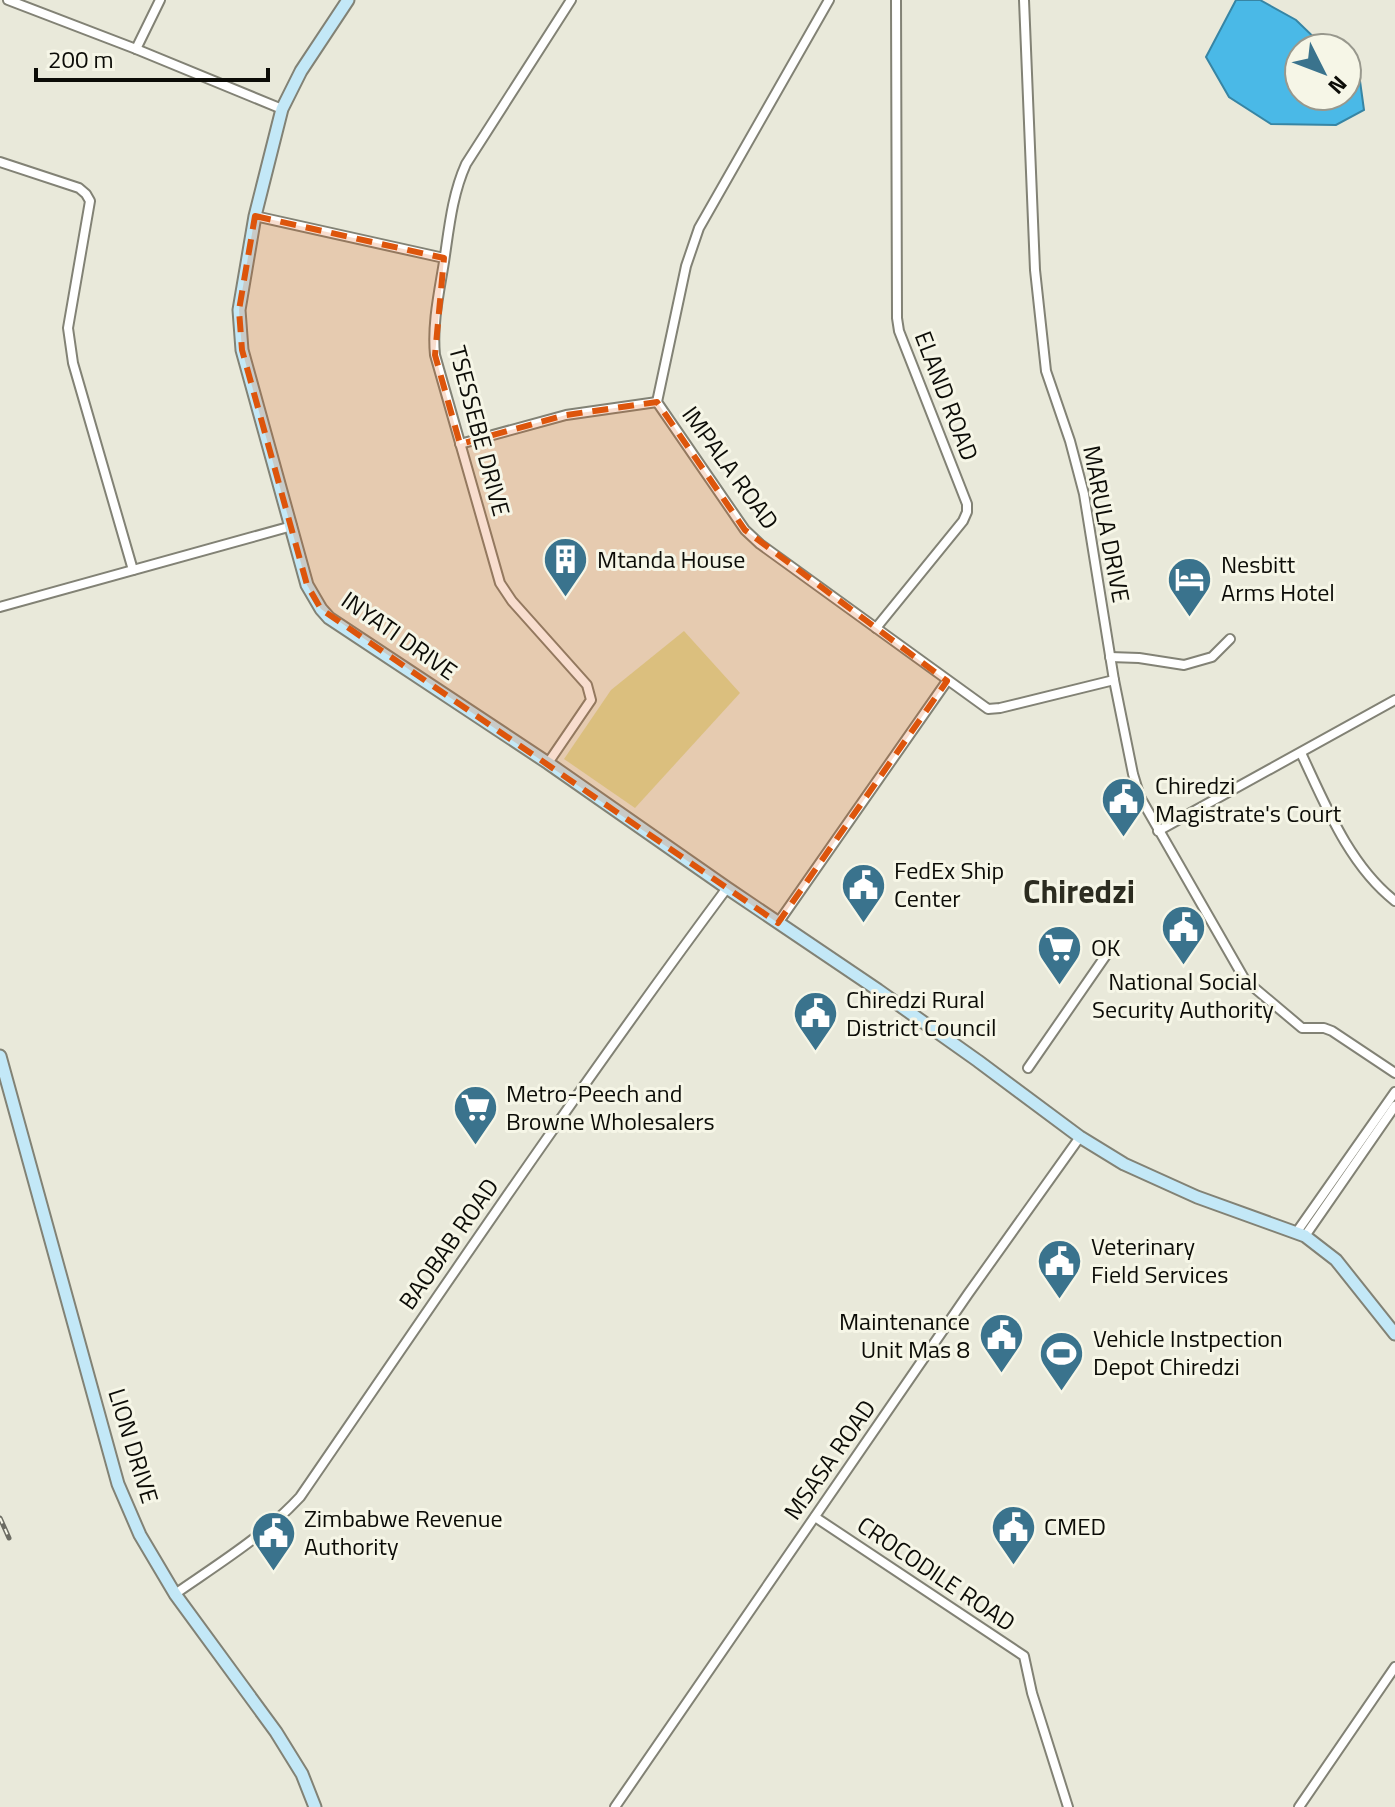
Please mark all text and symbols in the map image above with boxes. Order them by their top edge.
scale bar [36,32,268,82]
north arrow [1283,32,1363,112]
text: 200 m [48,41,114,77]
text: N [1320,68,1356,102]
street label: ELAND ROAD [906,326,988,466]
street label: TSESSEBE DRIVE [440,342,520,520]
street label: IMPALA ROAD [674,398,788,537]
street label: MARULA DRIVE [1074,442,1140,605]
building icon: Mtanda House [542,536,590,599]
place label: Mtanda House [597,541,745,577]
place label: Nesbitt Arms Hotel [1221,546,1335,610]
hotel icon: Nesbitt Arms Hotel [1166,555,1214,618]
street label: INYATI DRIVE [334,582,465,688]
place label: Chiredzi Magistrate's Court [1155,767,1342,831]
public building icon: Chiredzi Magistrate's Court [1100,776,1148,839]
place label: FedEx Ship Center [894,852,1004,916]
public building icon: FedEx Ship Center [839,861,887,924]
district label: Chiredzi [1023,867,1135,915]
public building icon: National Social Security Authority [1159,904,1207,967]
supermarket icon: OK [1036,924,1084,987]
place label: OK [1091,929,1121,965]
place label: National Social Security Authority [1092,963,1274,1027]
place label: Chiredzi Rural District Council [846,981,996,1045]
public building icon: Chiredzi Rural District Council [791,990,839,1053]
place label: Metro-Peech and Browne Wholesalers [506,1075,715,1139]
supermarket icon: Metro-Peech and Browne Wholesalers [451,1084,499,1147]
street label: BAOBAB ROAD [389,1170,507,1317]
place label: Veterinary Field Services [1091,1228,1228,1292]
public building icon: Veterinary Field Services [1036,1237,1084,1300]
place label: Maintenance Unit Mas 8 [839,1303,970,1367]
public building icon: Maintenance Unit Mas 8 [977,1312,1025,1375]
place label: Vehicle Instpection Depot Chiredzi [1093,1320,1283,1384]
sports icon: Vehicle Instpection Depot Chiredzi [1038,1329,1086,1392]
street label: LION DRIVE [99,1384,168,1507]
street label: MSASA ROAD [774,1392,884,1527]
place label: Zimbabwe Revenue Authority [304,1500,503,1564]
public building icon: CMED [989,1503,1037,1566]
street label: CROCODILE ROAD [850,1507,1023,1640]
place label: CMED [1044,1508,1106,1544]
public building icon: Zimbabwe Revenue Authority [249,1509,297,1572]

